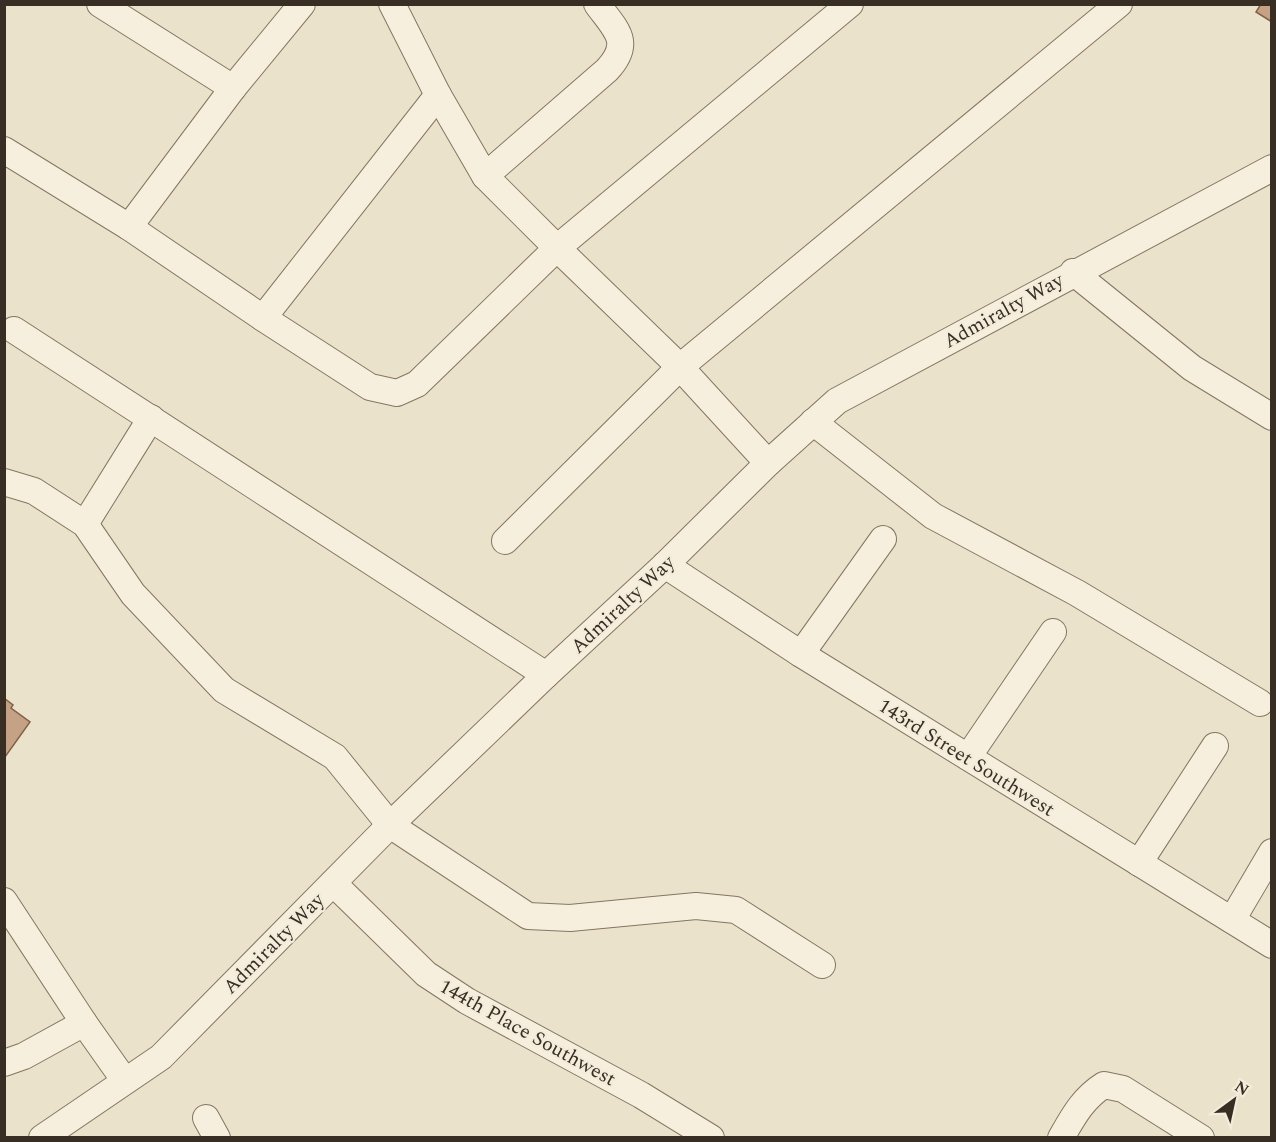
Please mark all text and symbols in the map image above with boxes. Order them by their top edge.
street label: Admiralty Way [938,265,1070,356]
street label: Admiralty Way [564,547,683,661]
street label: 143rd Street Southwest [872,691,1061,824]
street label: Admiralty Way [216,885,332,1001]
street label: 144th Place Southwest [434,972,621,1094]
north arrow [1204,1070,1264,1130]
text: N [1230,1075,1254,1102]

